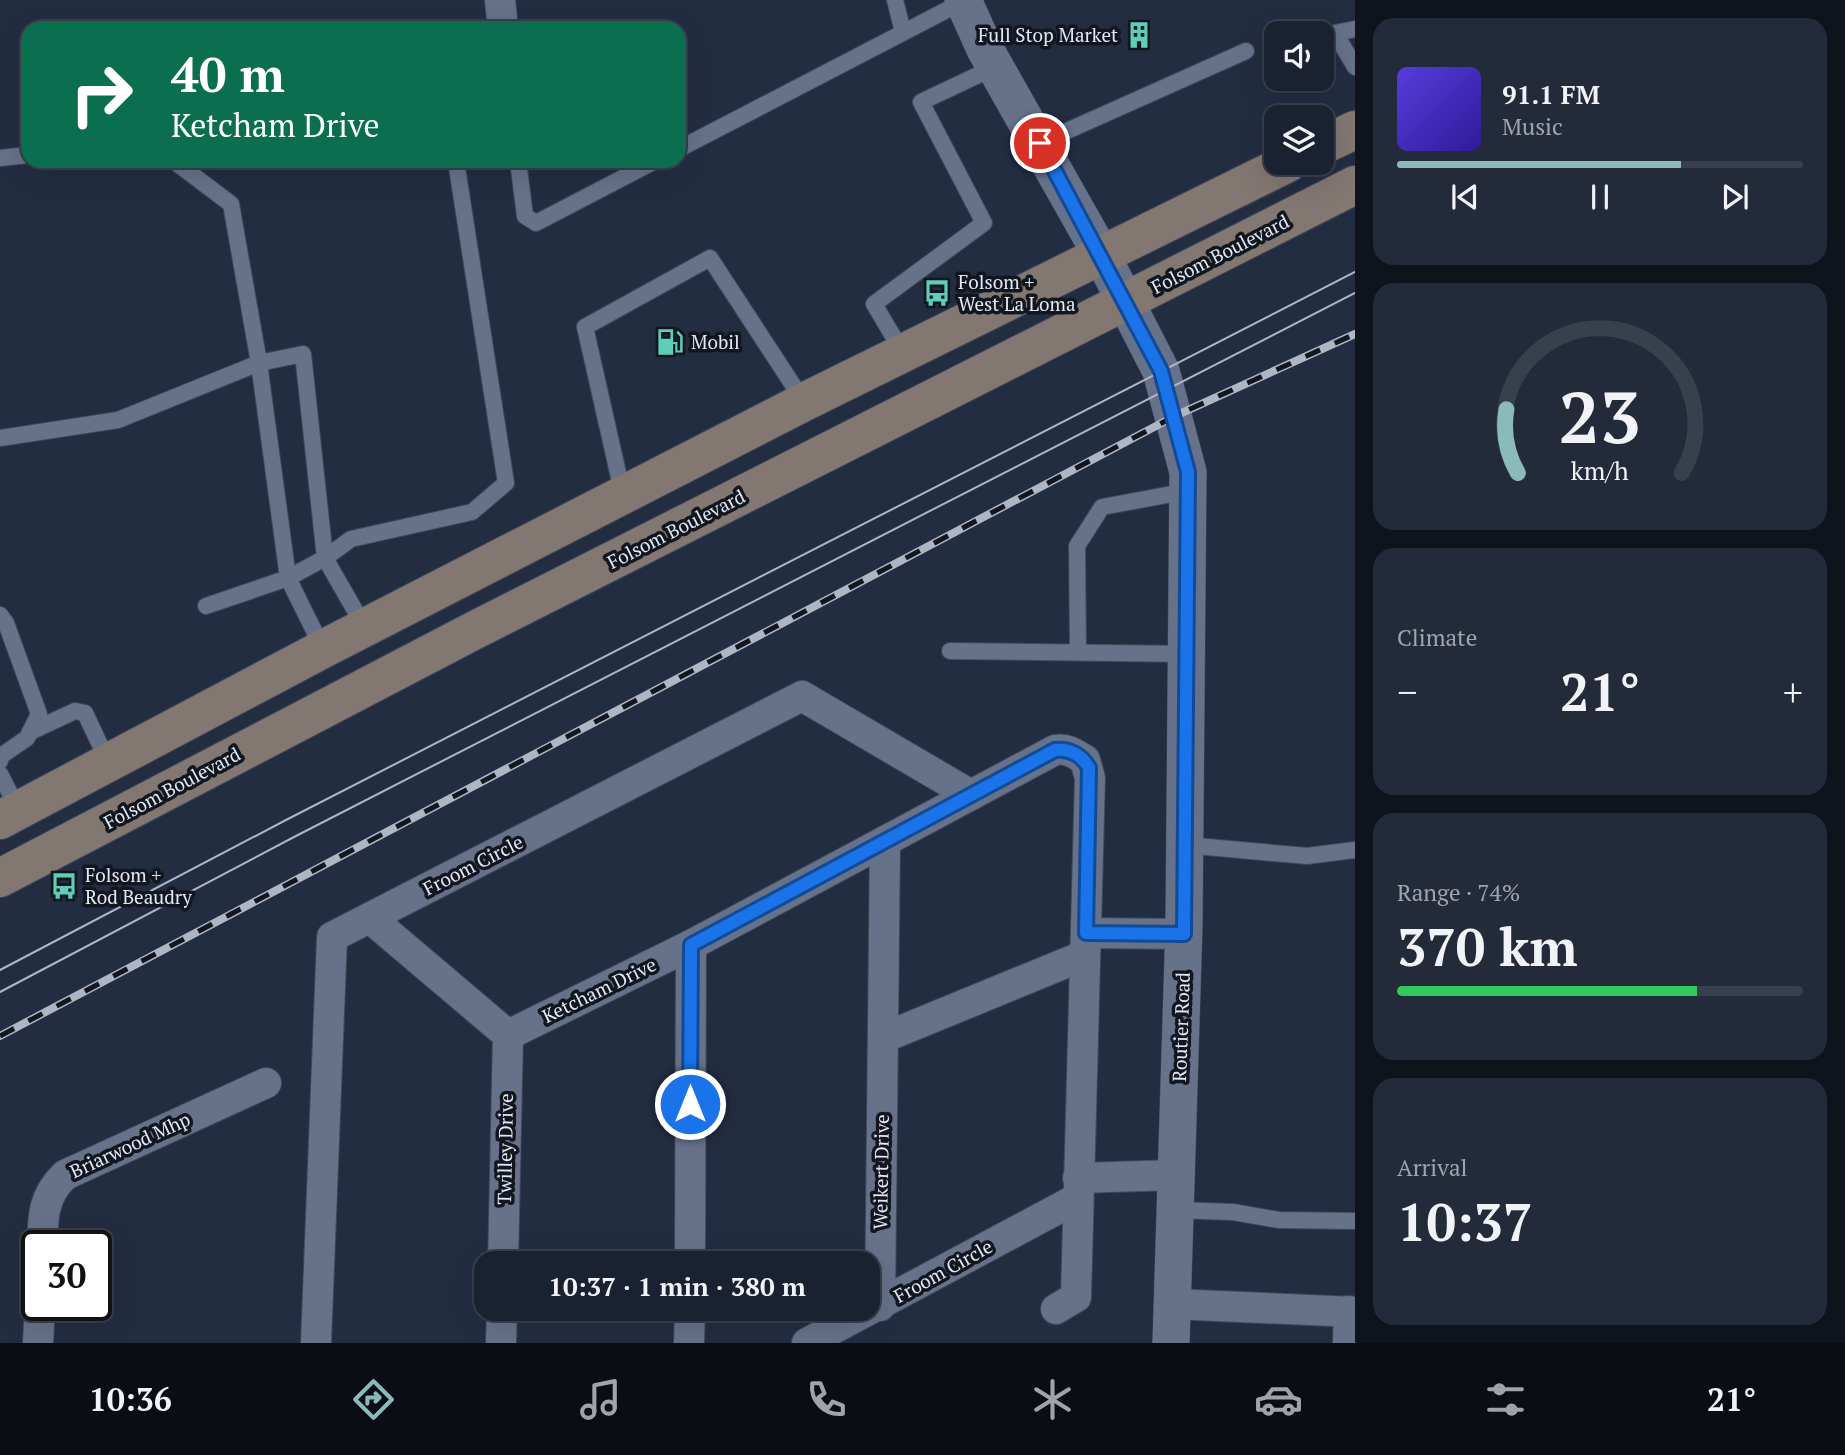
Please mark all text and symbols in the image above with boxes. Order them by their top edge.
building icon: Full Stop Market [1124,20,1154,50]
map controls [1264,21,1334,175]
button: sound [1264,21,1334,91]
place label: Full Stop Market [978,22,1118,47]
text: 40 m [171,41,285,106]
icon: right [56,49,147,140]
text: 91.1 FM [1502,77,1600,111]
text: Ketcham Drive [171,104,380,146]
button: layers [1264,105,1334,175]
text: Music [1502,111,1563,142]
pin [1010,113,1070,173]
icon: arrive [1021,124,1059,162]
icon: previous [1446,178,1484,216]
icon: pause [1581,178,1619,216]
icon: next [1716,178,1754,216]
street label: Folsom Boulevard [1147,208,1293,299]
place label: Folsom + West La Loma [958,269,1076,316]
bus stop icon: Folsom + West La Loma [922,278,952,308]
fuel station icon: Mobil [655,327,685,357]
place label: Mobil [691,329,740,354]
text: 23 [1559,367,1641,464]
text: km/h [1571,453,1629,486]
street label: Folsom Boulevard [603,483,749,574]
text: Climate [1397,622,1477,653]
text: 21° [1560,657,1640,726]
text: − [1397,667,1417,717]
text: + [1783,667,1803,717]
street label: Folsom Boulevard [99,741,245,834]
street label: Froom Circle [419,829,527,900]
place label: Folsom + Rod Beaudry [85,862,192,909]
bus stop icon: Folsom + Rod Beaudry [49,871,79,901]
text: Range · 74% [1397,877,1520,908]
text: 370 km [1397,912,1578,981]
street label: Ketcham Drive [538,951,660,1028]
street label: Routier Road [1166,971,1195,1082]
position arrow [653,1067,727,1141]
street label: Twilley Drive [491,1093,518,1205]
street label: Briarwood Mhp [66,1106,194,1183]
street label: Weikert Drive [867,1114,894,1230]
text: Arrival [1397,1152,1468,1183]
text: 10:37 [1397,1187,1532,1256]
speed limit sign: 30 [21,1230,112,1321]
street label: Froom Circle [889,1233,997,1308]
text: 10:37 · 1 min · 380 m [548,1269,806,1303]
icon: directions [349,1375,398,1424]
icon: music [576,1375,625,1424]
icon: phone [802,1375,851,1424]
icon: climate [1028,1375,1077,1424]
icon: car [1254,1375,1303,1424]
icon: filters [1481,1375,1530,1424]
text: 10:36 [89,1378,172,1420]
text: 21° [1707,1378,1756,1420]

